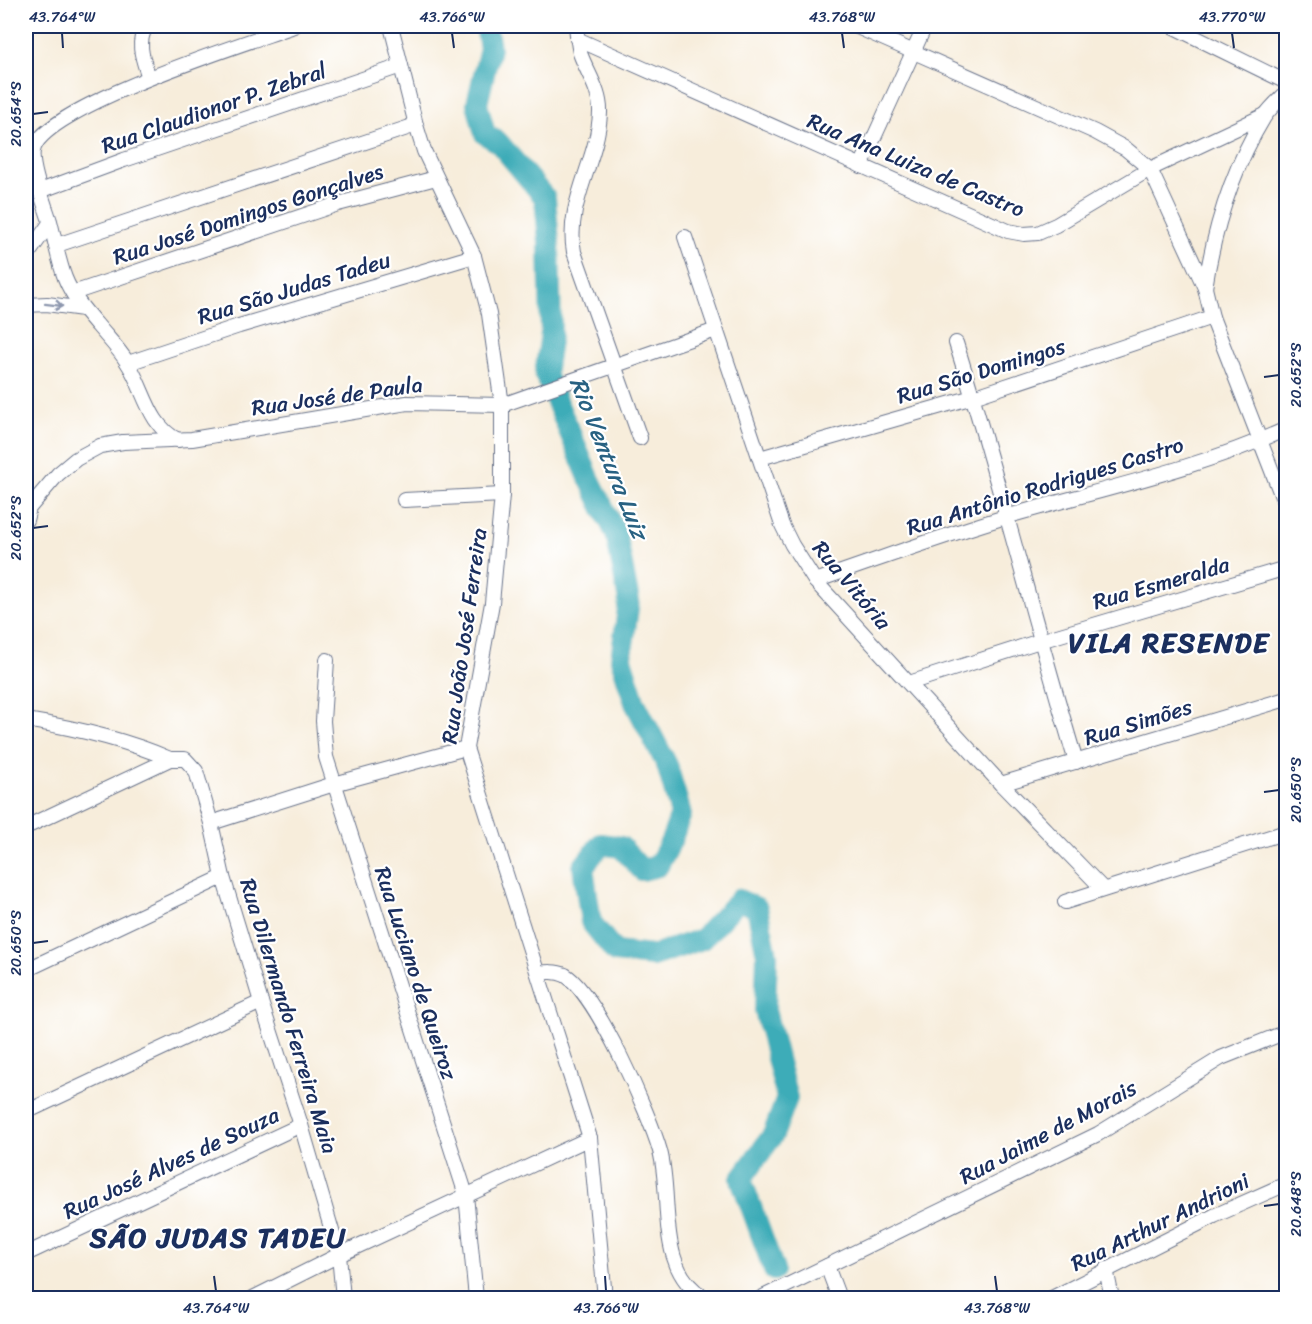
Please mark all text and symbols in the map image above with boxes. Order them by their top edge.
text: 43.764°W [29,4,96,30]
text: 43.766°W [419,4,485,30]
text: 43.768°W [809,4,876,30]
text: 43.770°W [1199,4,1266,30]
street label: Rua Claudionor P. Zebral [96,51,333,165]
text: 20.654°S [3,81,29,147]
street label: Rua Ana Luiza de Castro [801,101,1031,229]
street label: Rua José Domingos Gonçalves [108,152,388,276]
street label: Rua São Judas Tadeu [193,240,396,336]
one-way arrow [44,300,64,311]
street label: Rua São Domingos [892,327,1071,415]
text: 20.652°S [1283,342,1309,407]
street label: Rua José de Paula [249,365,425,427]
water label: Rio Ventura Luiz [557,370,662,549]
street label: Rua Antônio Rodrigues Castro [902,425,1188,547]
text: 20.652°S [3,495,29,560]
street label: Rua João José Ferreira [430,525,498,747]
street label: Rua Vitória [802,531,902,640]
street label: Rua Esmeralda [1088,545,1235,621]
district label: VILA RESENDE [1068,618,1271,667]
street label: Rua Simões [1079,687,1198,757]
text: 20.650°S [1283,757,1309,823]
street label: Rua Luciano de Queiroz [363,861,469,1085]
street label: Rua Dilermando Ferreira Maia [228,873,350,1159]
text: 20.650°S [3,910,29,976]
street label: Rua Jaime de Morais [952,1068,1145,1195]
street label: Rua José Alves de Souza [56,1095,287,1230]
street label: Rua Arthur Andrioni [1064,1161,1257,1282]
text: 20.648°S [1283,1171,1309,1237]
district label: SÃO JUDAS TADEU [89,1213,346,1262]
text: 43.764°W [183,1295,250,1321]
text: 43.766°W [573,1295,639,1321]
text: 43.768°W [964,1295,1031,1321]

